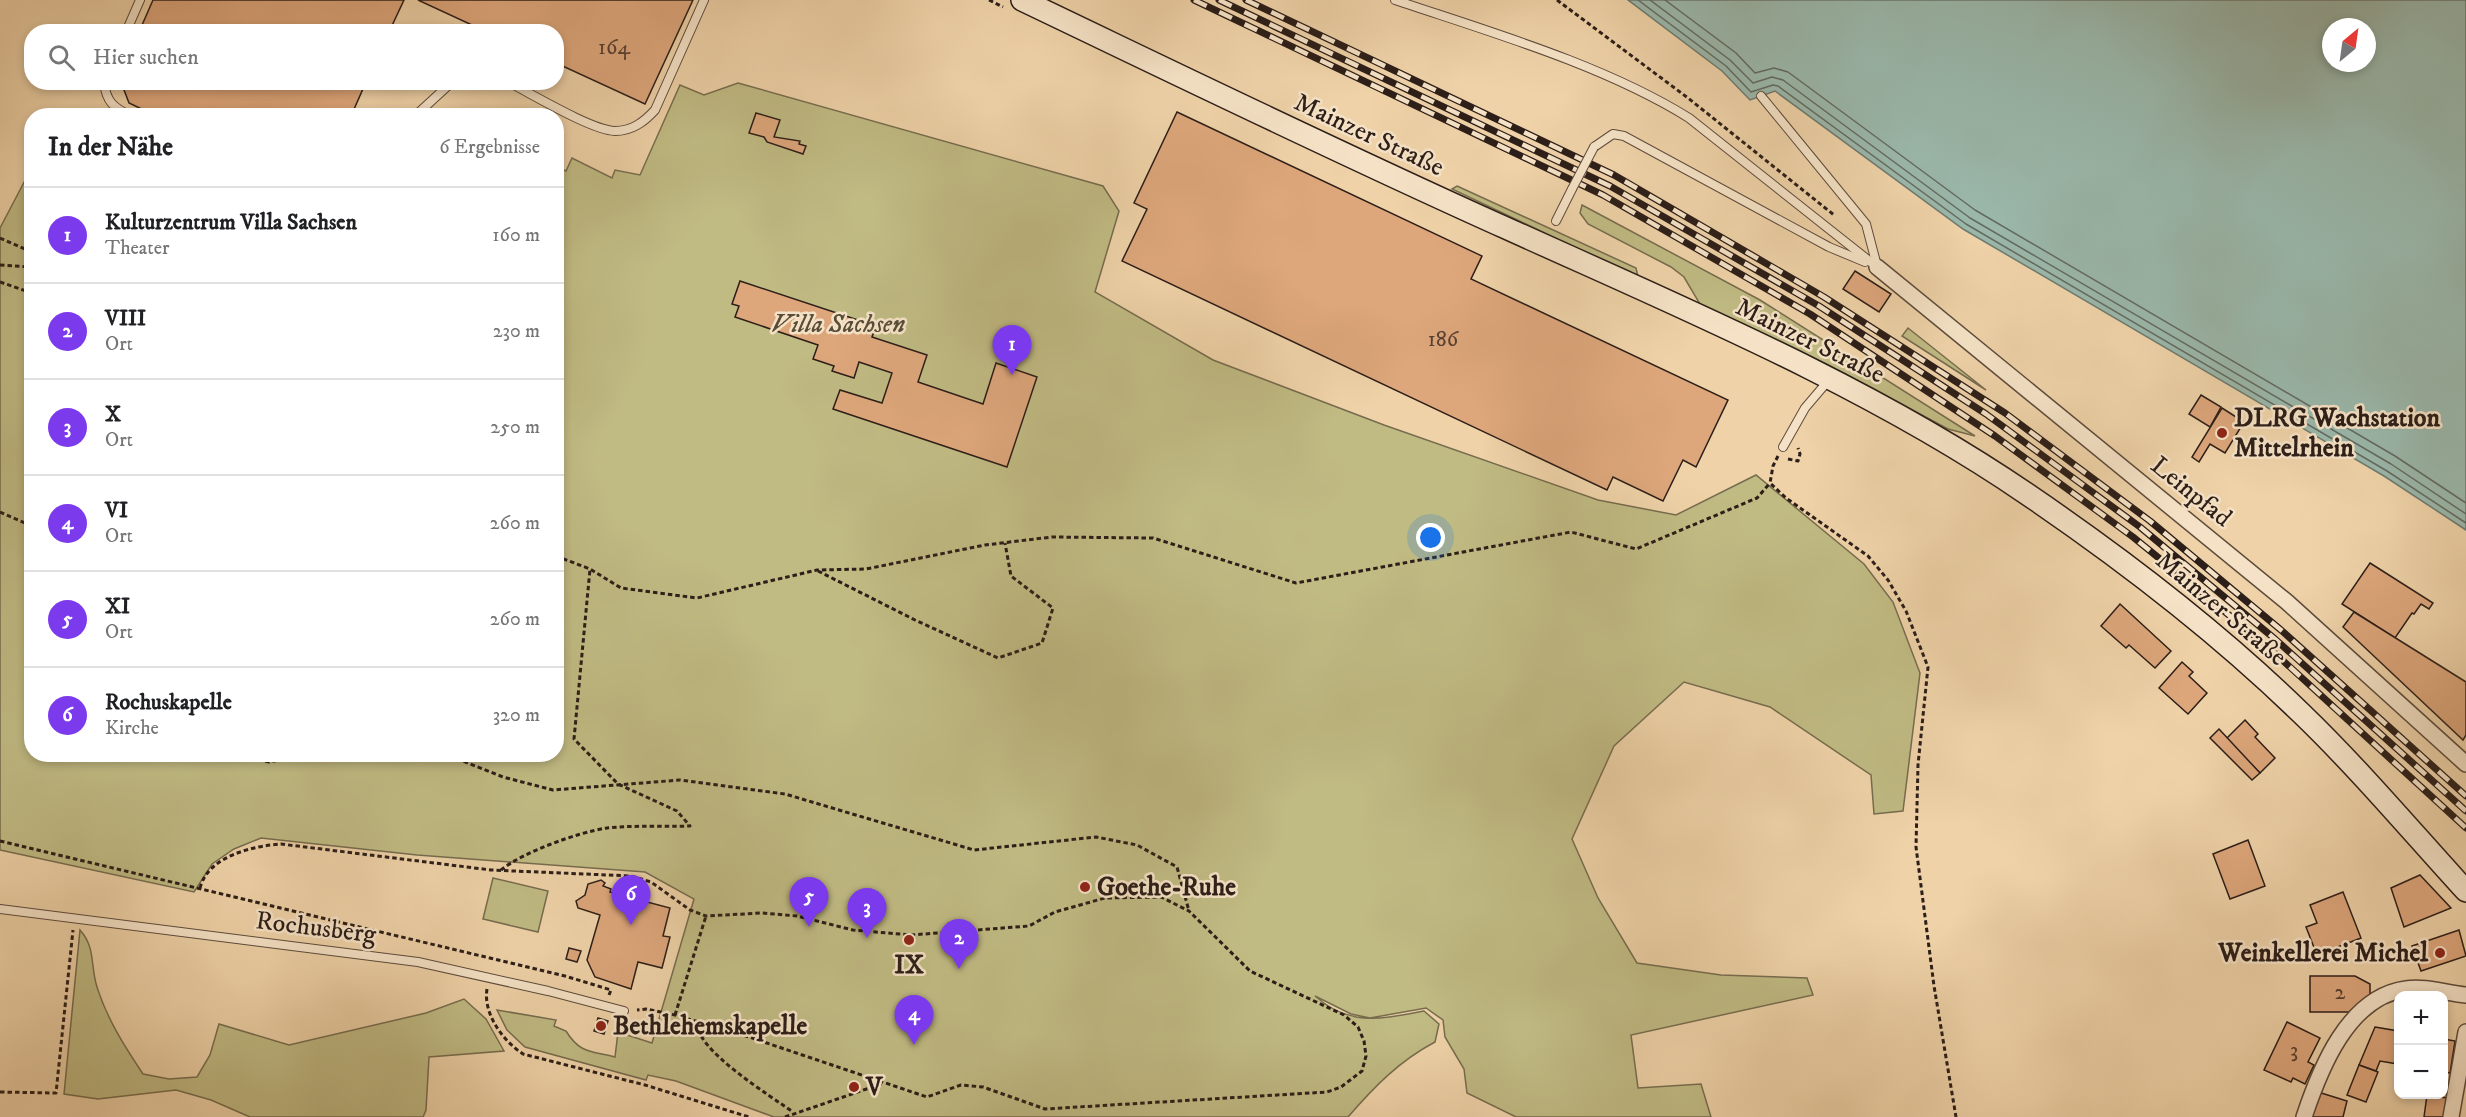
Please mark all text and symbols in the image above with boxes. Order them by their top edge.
north arrow [2322,18,2376,72]
search box [24,24,564,90]
house number: 164 [598,34,631,61]
icon: search [45,41,78,74]
text: Hier suchen [93,44,199,71]
street label: Mainzer Straße [1289,86,1449,184]
text: In der Nähe [48,131,173,164]
text: 6 Ergebnisse [439,135,540,160]
text: Kulturzentrum Villa Sachsen [105,209,357,236]
text: 1 [64,223,71,248]
text: 160 m [492,223,540,248]
text: Theater [105,236,169,261]
street label: Mainzer Straße [1730,291,1890,391]
text: VIII [105,305,146,332]
park label: Villa Sachsen [771,308,905,341]
text: 2 [63,319,72,344]
text: 230 m [493,319,540,344]
pin: 1 [992,326,1032,375]
house number: 186 [1428,326,1460,353]
text: Ort [105,332,133,357]
text: X [105,401,121,428]
place label: DLRG Wachstation Mittelrhein [2234,402,2440,465]
text: 3 [64,415,71,440]
text: 250 m [490,415,540,440]
marker: DLRG Wachstation Mittelrhein [2215,426,2229,440]
text: Ort [105,428,133,453]
street label: Leinpfad [2144,449,2238,535]
text: VI [105,497,128,524]
text: 4 [62,511,73,536]
text: 260 m [490,511,540,536]
your location [1416,523,1445,552]
text: Ort [105,524,133,549]
street label: Mainzer Straße [2149,544,2293,674]
text: XI [105,593,130,620]
text: 5 [63,607,72,632]
text: 260 m [490,607,540,632]
text: Ort [105,620,133,645]
text: Rochuskapelle [105,689,232,716]
text: 6 [62,703,73,728]
text: 320 m [493,703,540,728]
text: Kirche [105,716,159,741]
place label: Goethe-Ruhe [1097,871,1236,904]
pin: 6 [612,876,650,925]
pin: 5 [790,878,828,927]
marker: Goethe-Ruhe [1078,880,1092,894]
pin: 3 [848,888,886,938]
street label: Rochusberg [254,904,378,952]
pin: 2 [940,920,978,969]
marker: IX [902,933,916,947]
place label: Weinkellerei Michel [2217,937,2429,970]
marker: Weinkellerei Michel [2433,946,2447,960]
place label: IX [894,949,924,982]
house number: 2 [2335,979,2346,1006]
map controls [2394,991,2448,1099]
button: + [2394,991,2448,1045]
pin: 4 [894,996,934,1045]
place label: Bethlehemskapelle [613,1010,807,1043]
marker: Bethlehemskapelle [594,1019,608,1033]
house number: 3 [2290,1037,2298,1064]
button: − [2394,1045,2448,1099]
place label: V [865,1071,884,1104]
marker: V [847,1080,861,1094]

